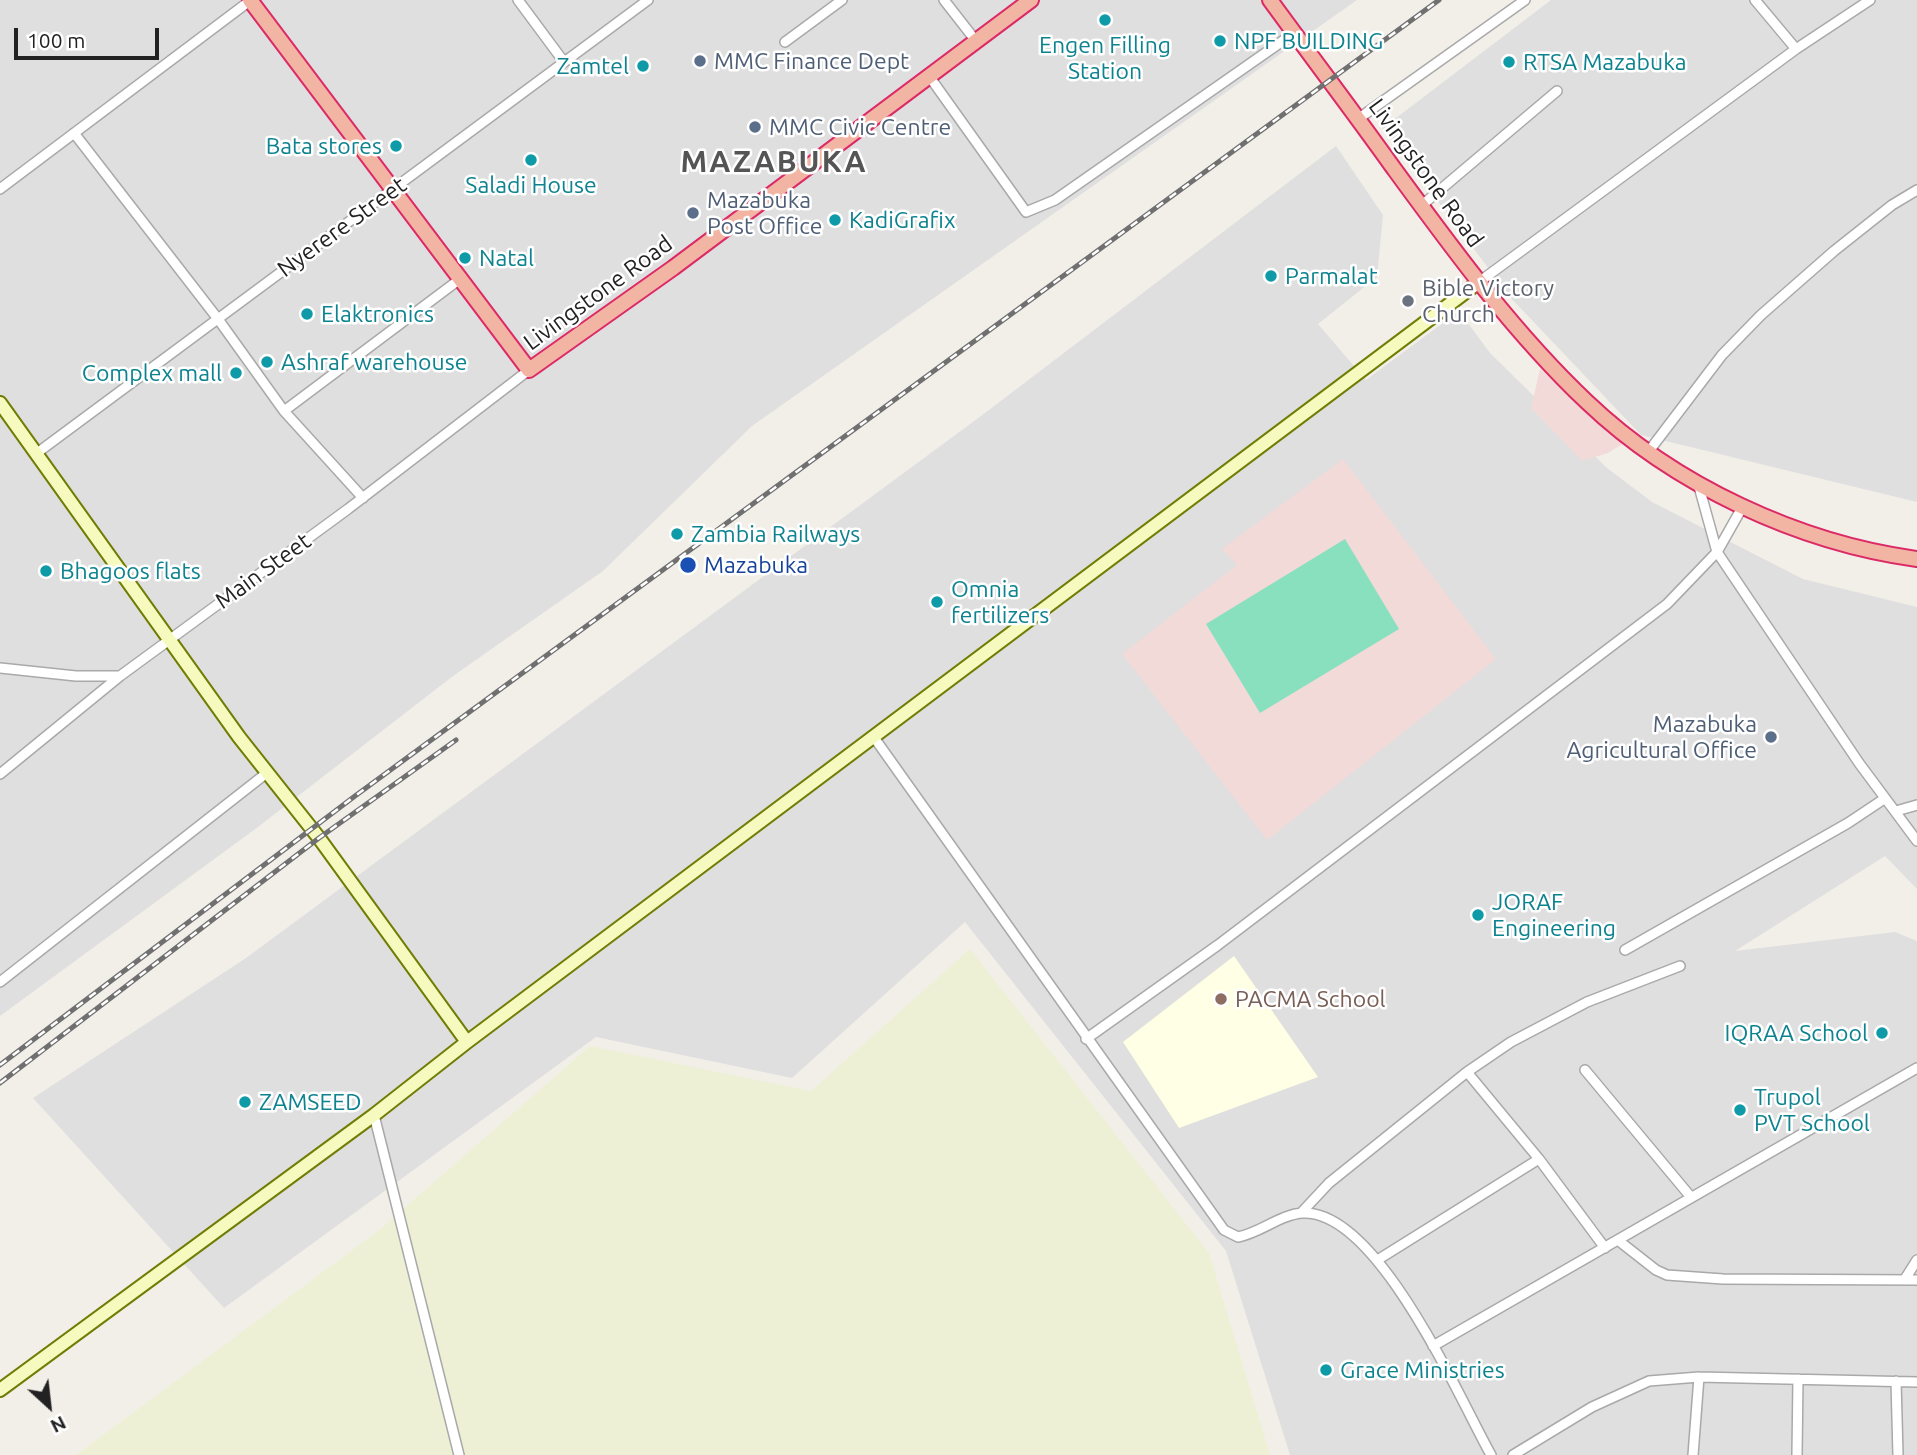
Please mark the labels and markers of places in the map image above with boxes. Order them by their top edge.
marker: Engen Filling Station [1097,12,1113,28]
place label: NPF BUILDING [1234,27,1383,55]
place label: Engen Filling Station [1039,31,1171,85]
marker: NPF BUILDING [1212,33,1228,49]
place label: MMC Finance Dept [714,47,909,75]
place label: RTSA Mazabuka [1523,48,1687,76]
place label: Zamtel [557,52,629,80]
marker: MMC Finance Dept [692,53,708,69]
marker: RTSA Mazabuka [1501,54,1517,70]
marker: Zamtel [635,58,651,74]
place label: MMC Civic Centre [769,113,951,141]
marker: MMC Civic Centre [747,119,763,135]
place label: Bata stores [266,132,382,160]
marker: Bata stores [388,138,404,154]
marker: Saladi House [523,152,539,168]
place label: Saladi House [465,171,597,199]
place label: Mazabuka Post Office [707,186,823,240]
marker: Mazabuka Post Office [685,205,701,221]
place label: KadiGrafix [849,206,956,234]
marker: KadiGrafix [827,212,843,228]
place label: Natal [479,244,534,272]
marker: Natal [457,250,473,266]
place label: Parmalat [1285,262,1378,290]
marker: Parmalat [1263,268,1279,284]
place label: Bible Victory Church [1422,274,1554,328]
marker: Bible Victory Church [1400,293,1416,309]
place label: Elaktronics [321,300,434,328]
marker: Elaktronics [299,306,315,322]
place label: Ashraf warehouse [281,348,467,376]
marker: Ashraf warehouse [259,354,275,370]
place label: Complex mall [82,359,222,387]
marker: Complex mall [228,365,244,381]
place label: Zambia Railways [691,520,860,548]
marker: Zambia Railways [669,526,685,542]
place label: Mazabuka [704,551,808,579]
marker: Mazabuka [678,555,698,575]
place label: Bhagoos flats [60,557,201,585]
marker: Bhagoos flats [38,563,54,579]
place label: Omnia fertilizers [951,575,1049,629]
marker: Omnia fertilizers [929,594,945,610]
place label: Mazabuka Agricultural Office [1566,710,1757,764]
marker: Mazabuka Agricultural Office [1763,729,1779,745]
place label: JORAF Engineering [1492,888,1616,942]
marker: JORAF Engineering [1470,907,1486,923]
place label: PACMA School [1235,985,1386,1013]
marker: PACMA School [1213,991,1229,1007]
place label: IQRAA School [1725,1019,1868,1047]
marker: IQRAA School [1874,1025,1890,1041]
place label: Trupol PVT School [1754,1083,1870,1137]
place label: ZAMSEED [259,1088,361,1116]
marker: ZAMSEED [237,1094,253,1110]
marker: Trupol PVT School [1732,1102,1748,1118]
place label: Grace Ministries [1340,1356,1505,1384]
marker: Grace Ministries [1318,1362,1334,1378]

